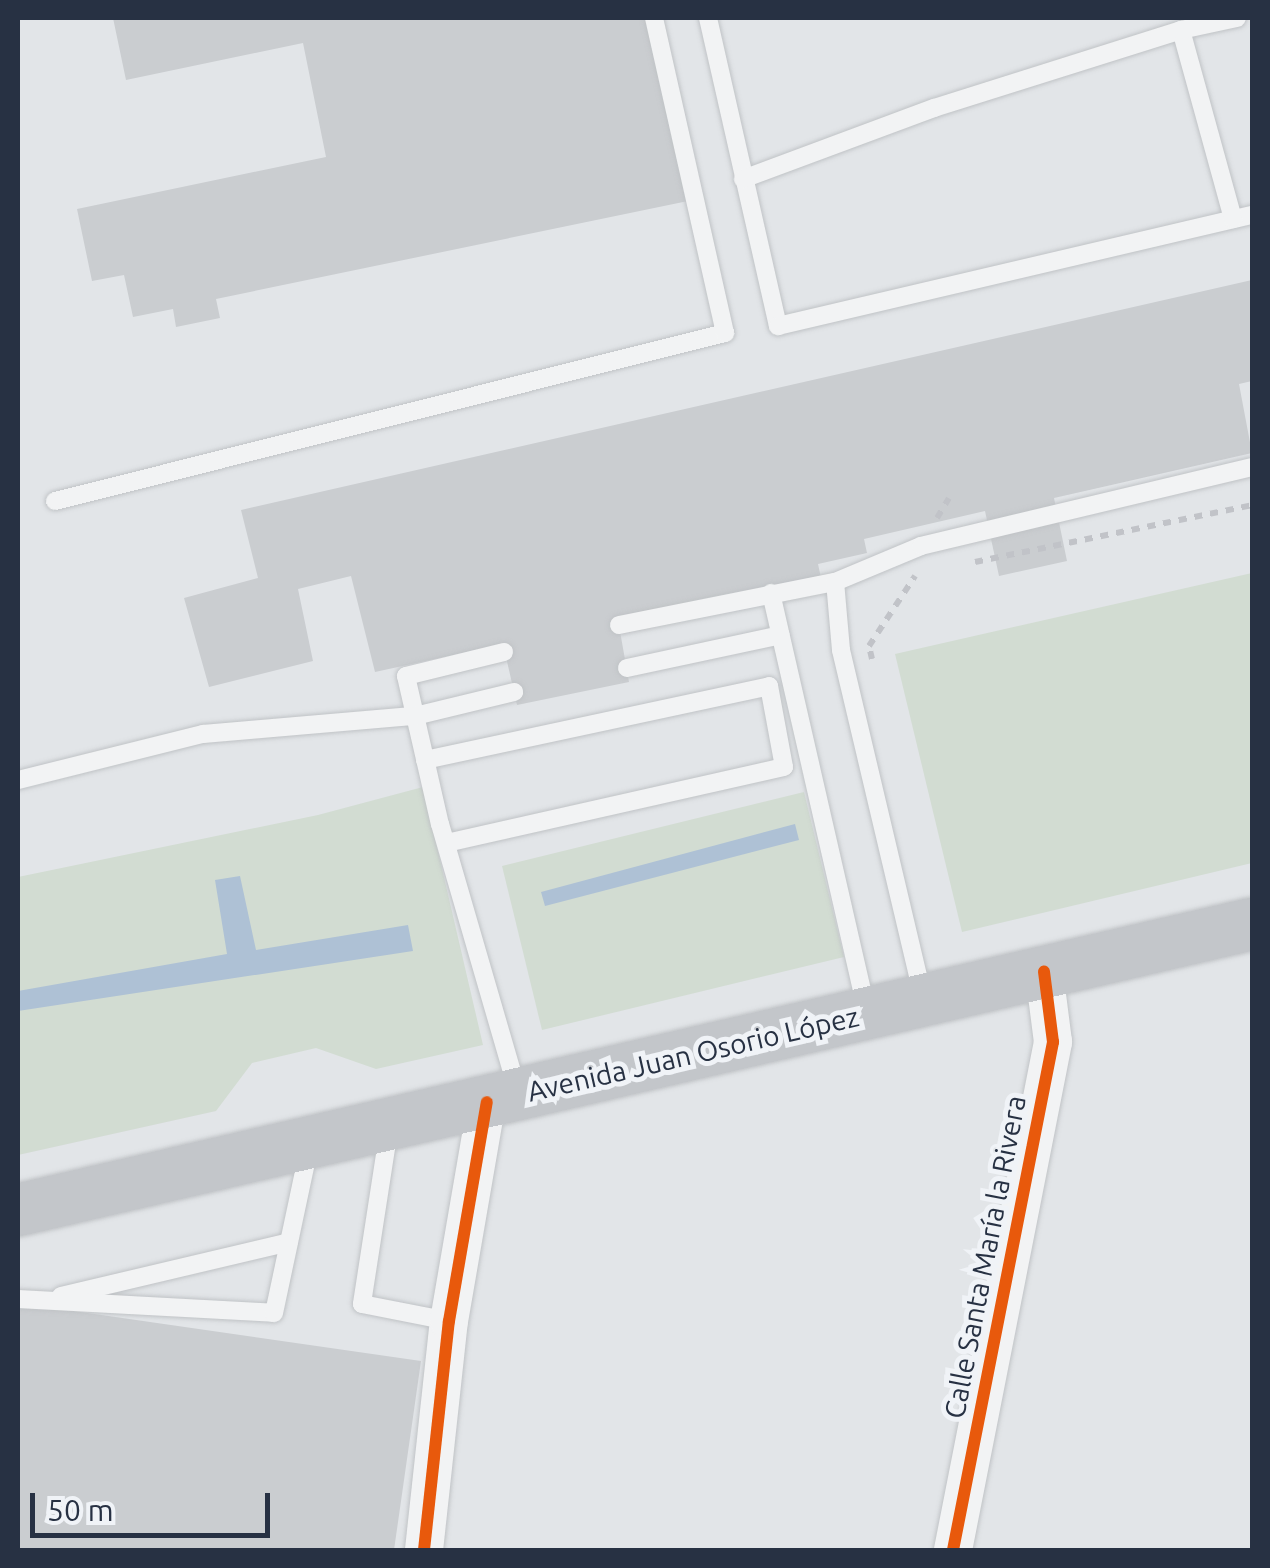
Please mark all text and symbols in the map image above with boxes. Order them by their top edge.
street label: Avenida Juan Osorio López [524,999,862,1109]
street label: Calle Santa María la Rivera [937,1093,1033,1421]
scale bar [35,1473,275,1535]
text: 50 m [47,1493,114,1527]

